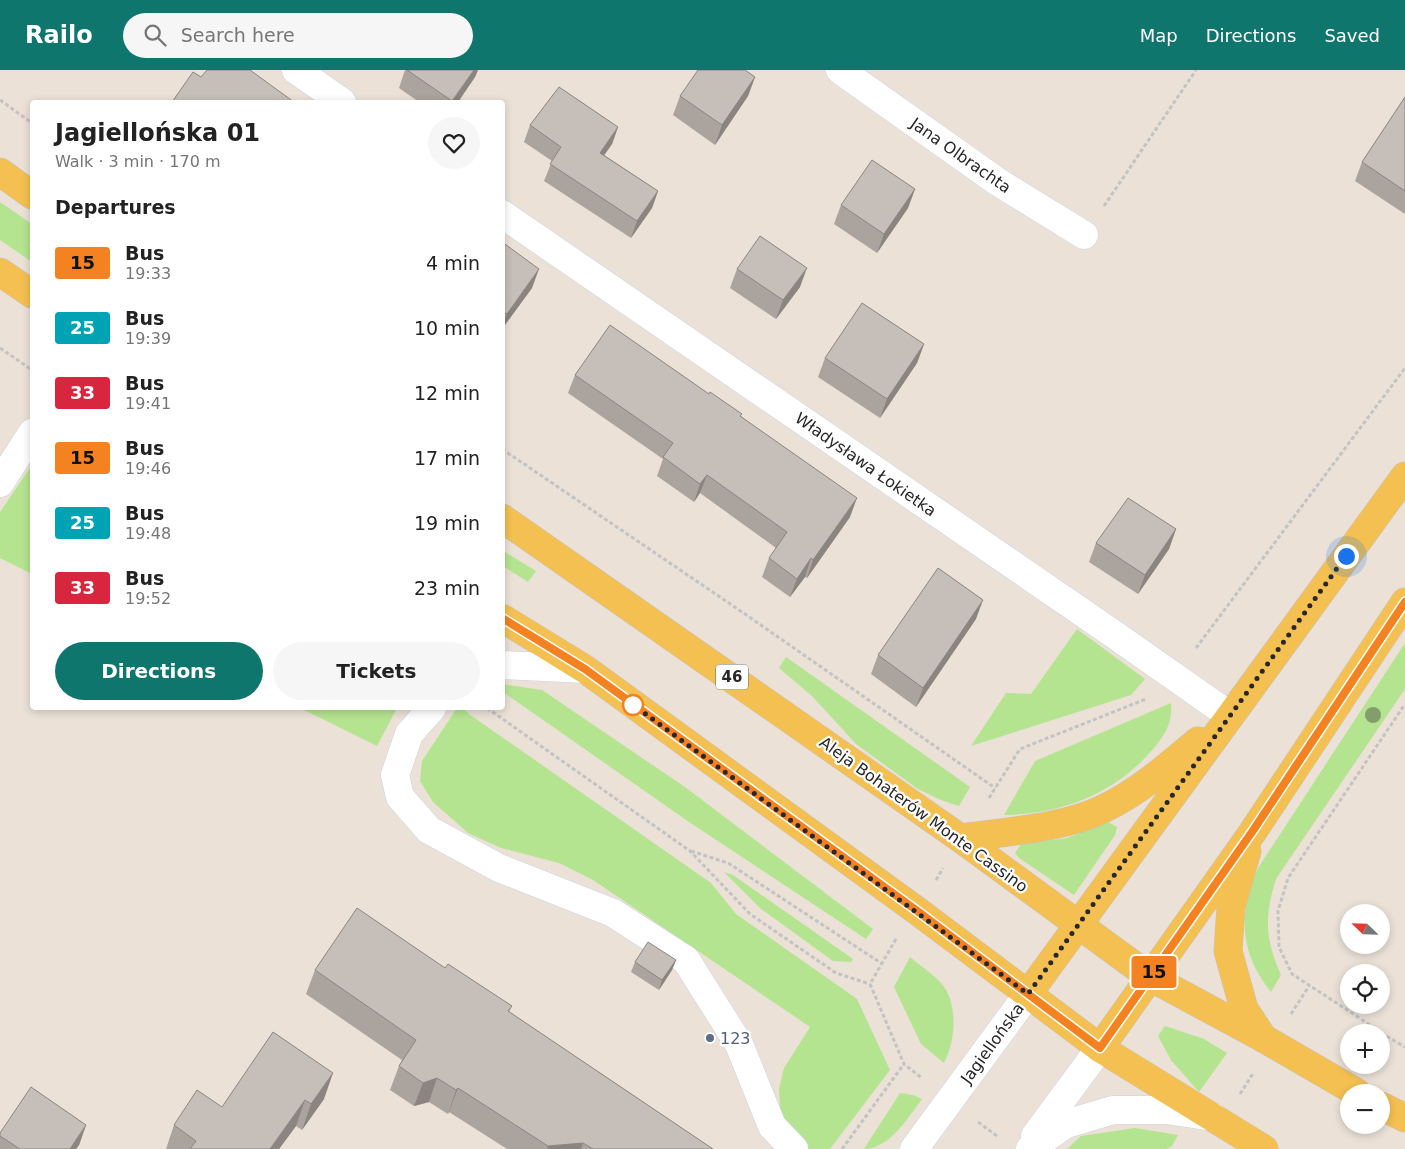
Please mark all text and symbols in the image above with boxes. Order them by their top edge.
search box [123,13,473,58]
text: Railo [25,21,93,49]
icon: search [141,21,169,49]
text: Search here [181,24,295,46]
text: Map [1140,25,1178,46]
text: Directions [1206,25,1296,46]
text: Saved [1324,25,1380,46]
street label: Jana Olbrachta [906,113,1015,197]
button: heart [428,117,480,169]
text: Jagiellońska 01 [55,119,260,147]
text: Walk · 3 min · 170 m [55,152,220,171]
text: Departures [55,196,176,218]
text: Bus [125,242,164,264]
text: 15 [70,252,95,273]
text: 4 min [426,252,480,274]
text: 19:33 [125,264,171,283]
text: Bus [125,307,164,329]
text: 25 [70,317,95,338]
text: 10 min [414,317,480,339]
text: 19:39 [125,329,171,348]
text: Bus [125,372,164,394]
text: 33 [70,382,95,403]
text: 12 min [414,382,480,404]
text: 19:41 [125,394,171,413]
street label: Władysława Łokietka [792,408,940,520]
text: Bus [125,437,164,459]
text: 15 [70,447,95,468]
text: 17 min [414,447,480,469]
text: 19:46 [125,459,171,478]
text: Bus [125,502,164,524]
text: 25 [70,512,95,533]
text: 19 min [414,512,480,534]
text: 19:48 [125,524,171,543]
your location [1334,544,1359,569]
text: Bus [125,567,164,589]
text: 33 [70,577,95,598]
text: 23 min [414,577,480,599]
text: 19:52 [125,589,171,608]
button: Directions [55,642,263,700]
button: Tickets [273,642,480,700]
road number: 46 [716,664,748,690]
unlabelled marker [622,694,644,716]
street label: Aleja Bohaterów Monte Cassino [816,732,1031,896]
north arrow [1340,904,1390,954]
map controls [1340,904,1390,1134]
line badge: 15 [1132,956,1176,988]
text: 15 [1141,961,1167,982]
button: locate [1340,964,1390,1014]
street label: Jagiellońska [956,999,1028,1088]
button: + [1340,1024,1390,1074]
place label: 123 [720,1029,751,1048]
marker: 123 [704,1032,716,1044]
button: − [1340,1084,1390,1134]

